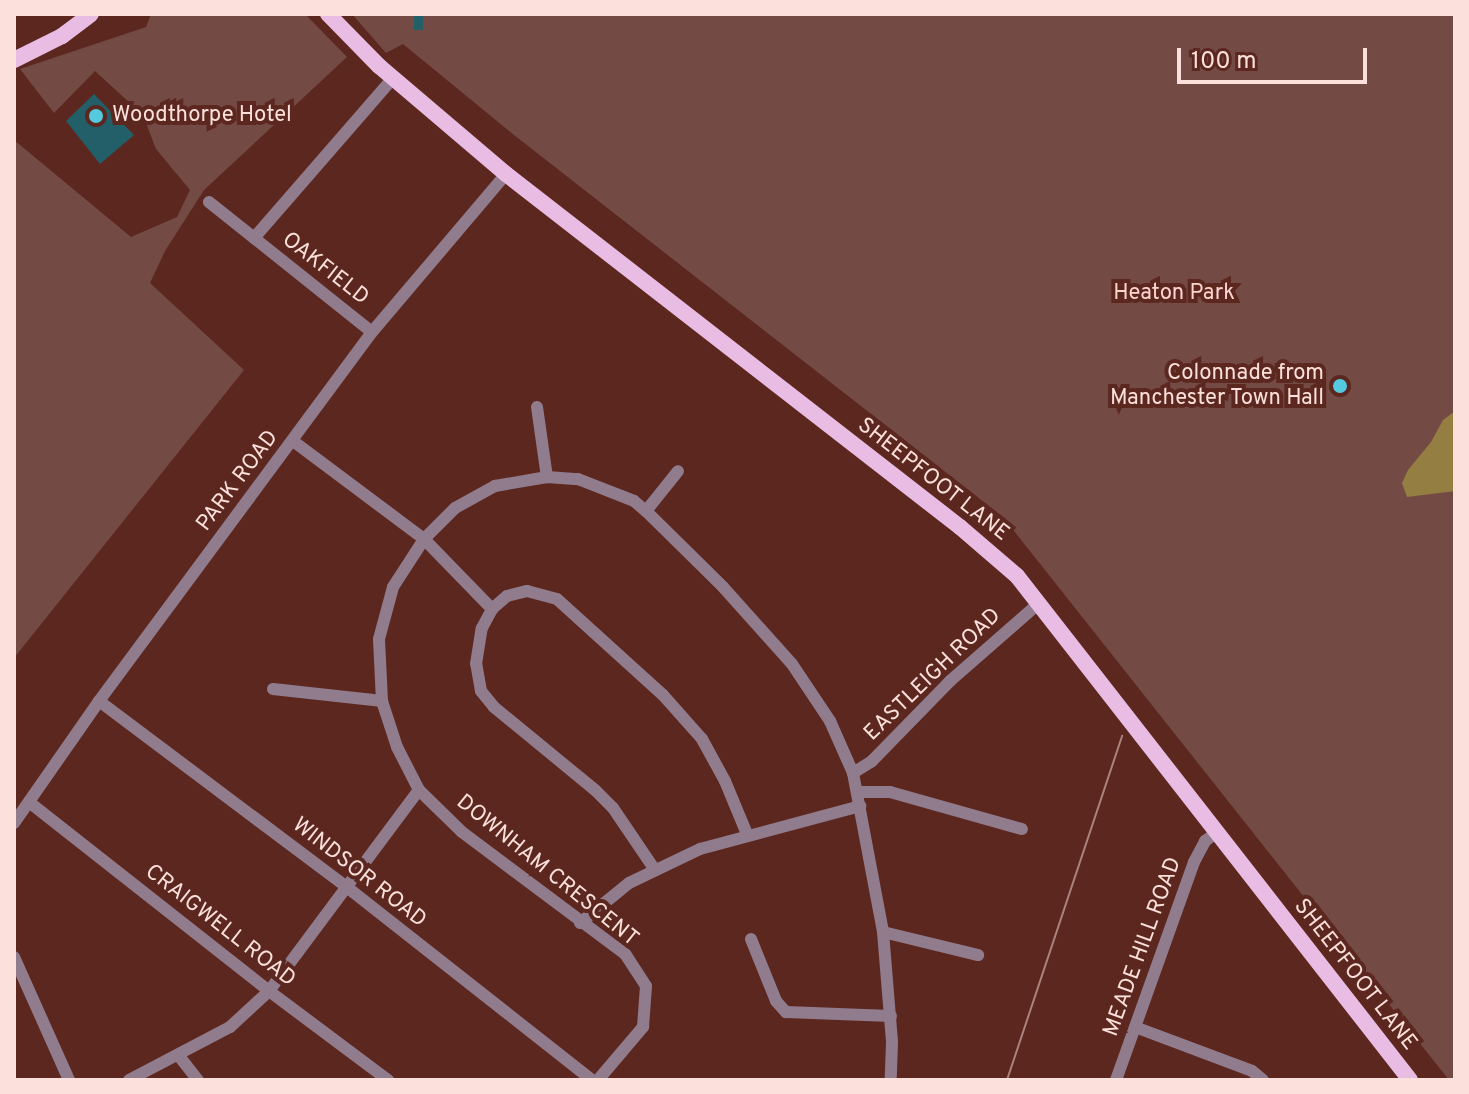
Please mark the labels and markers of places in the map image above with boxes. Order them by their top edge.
place label: Woodthorpe Hotel [112,103,292,129]
marker: Woodthorpe Hotel [87,107,105,125]
place label: Colonnade from Manchester Town Hall [1109,360,1324,412]
marker: Colonnade from Manchester Town Hall [1331,377,1349,395]

